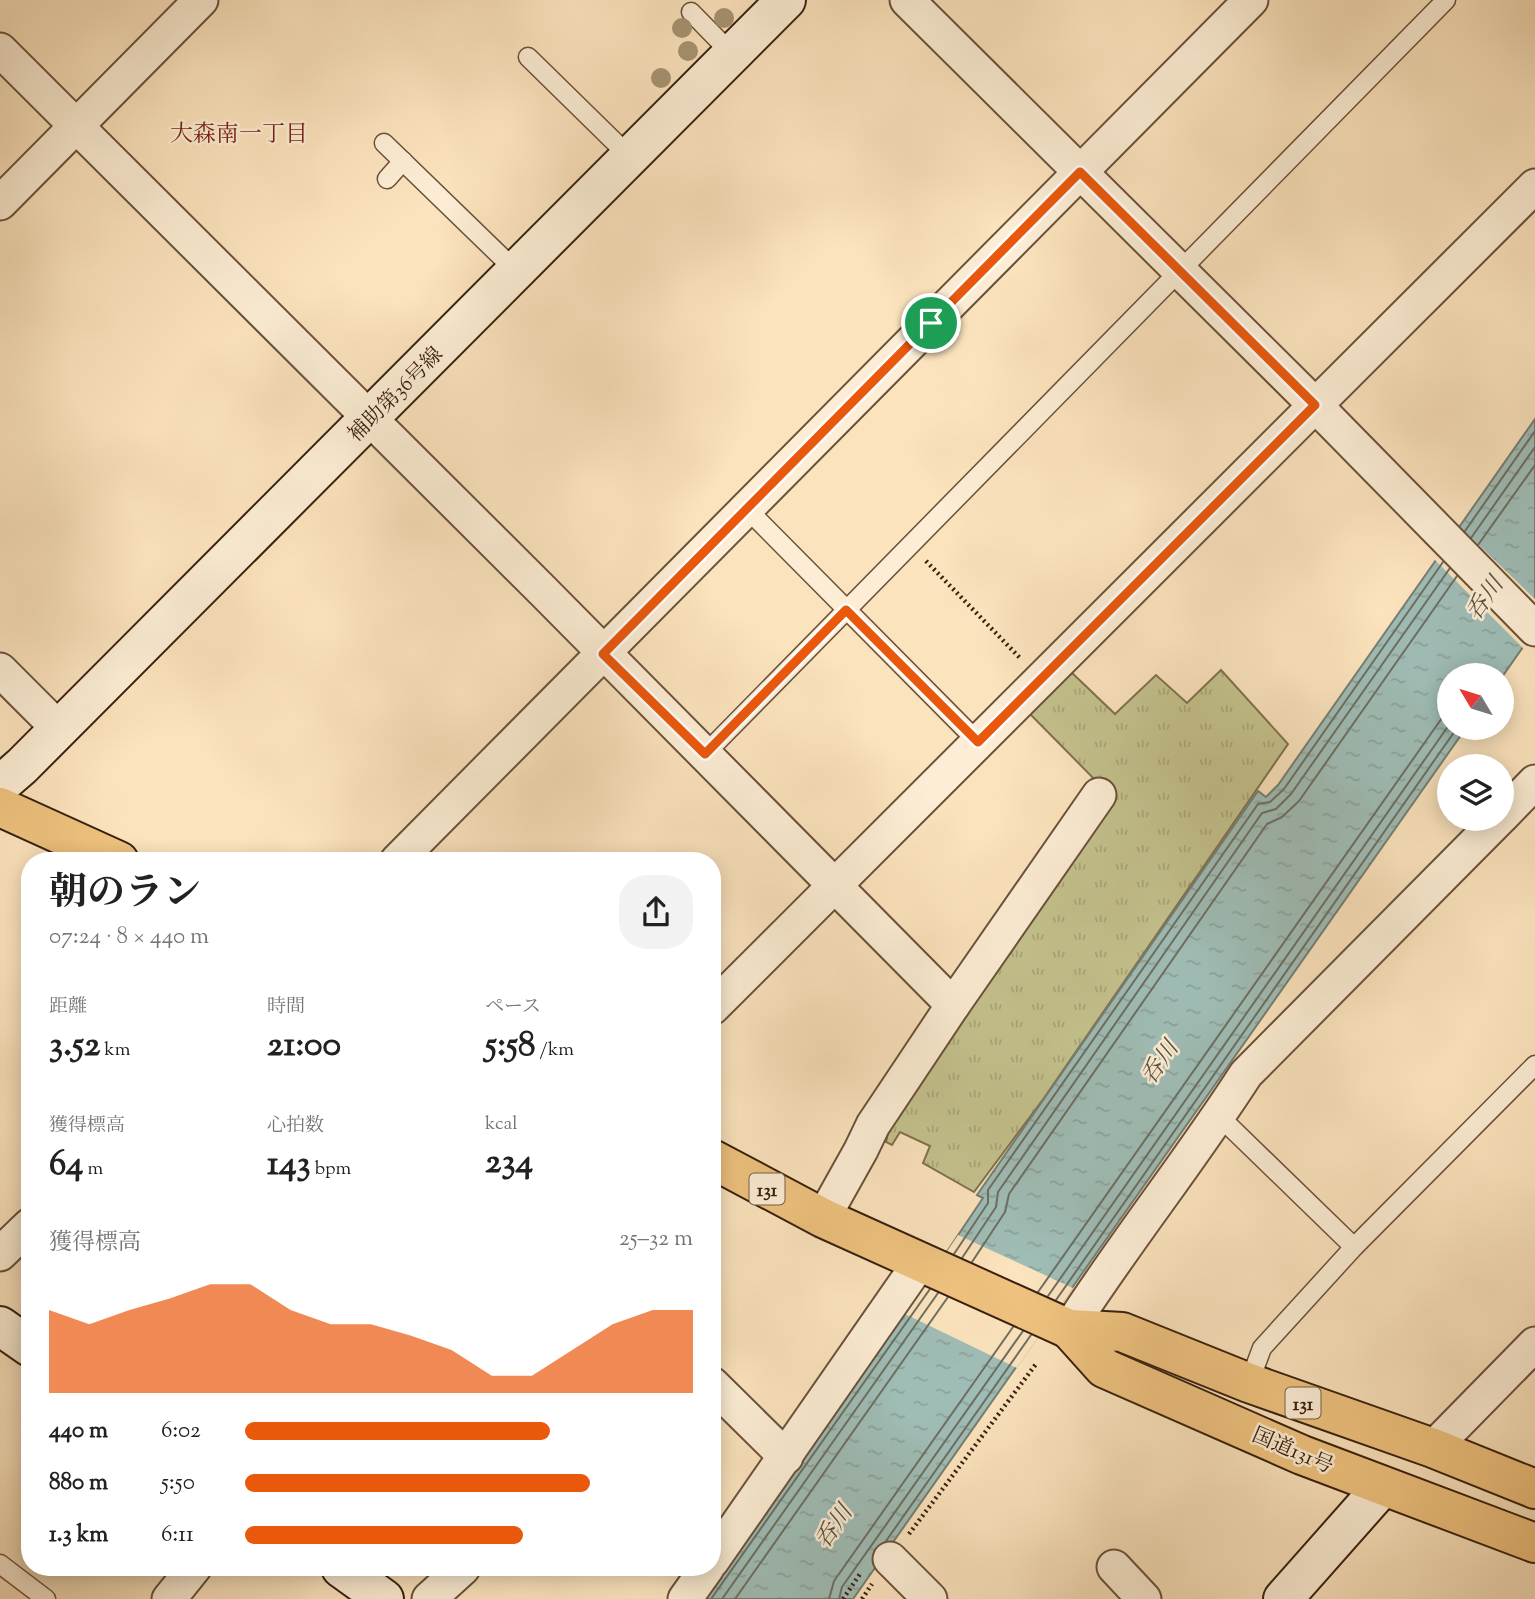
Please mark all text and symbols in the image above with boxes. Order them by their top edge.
district label: 大森南一丁目 [170,119,308,152]
pin [901,293,961,353]
icon: arrive [912,304,950,342]
street label: 補助第36号線 [342,341,451,450]
water label: 呑川 [1459,569,1514,628]
north arrow [1437,663,1514,740]
map controls [1437,663,1514,831]
button: layers [1437,754,1514,831]
text: 朝のラン [49,868,201,922]
button: share [619,875,693,949]
text: 07:24 · 8 × 440 m [49,921,209,954]
text: 距離 [49,994,87,1021]
text: 時間 [267,994,305,1021]
text: ペース [485,994,541,1021]
text: 3.52 [49,1021,100,1072]
text: 21:00 [267,1021,341,1072]
text: 5:58 [485,1021,536,1072]
water label: 呑川 [1134,1033,1189,1092]
text: km [100,1037,130,1064]
text: /km [536,1037,574,1064]
text: kcal [485,1111,518,1138]
text: 獲得標高 [49,1113,125,1140]
text: 心拍数 [267,1113,324,1140]
text: 234 [485,1138,533,1189]
text: 64 [49,1140,83,1191]
text: 143 [267,1140,311,1191]
text: m [83,1156,103,1183]
text: bpm [311,1156,351,1183]
road number: 131 [750,1174,784,1204]
text: 25–32 m [619,1223,693,1256]
text: 獲得標高 [49,1227,141,1260]
road number: 131 [1286,1387,1320,1418]
text: 440 m [49,1415,108,1448]
text: 6:02 [161,1415,201,1448]
street label: 国道131号 [1247,1421,1338,1482]
text: 880 m [49,1467,108,1500]
text: 5:50 [161,1467,195,1500]
water label: 呑川 [808,1497,863,1556]
text: 1.3 km [49,1519,108,1552]
text: 6:11 [161,1519,194,1552]

